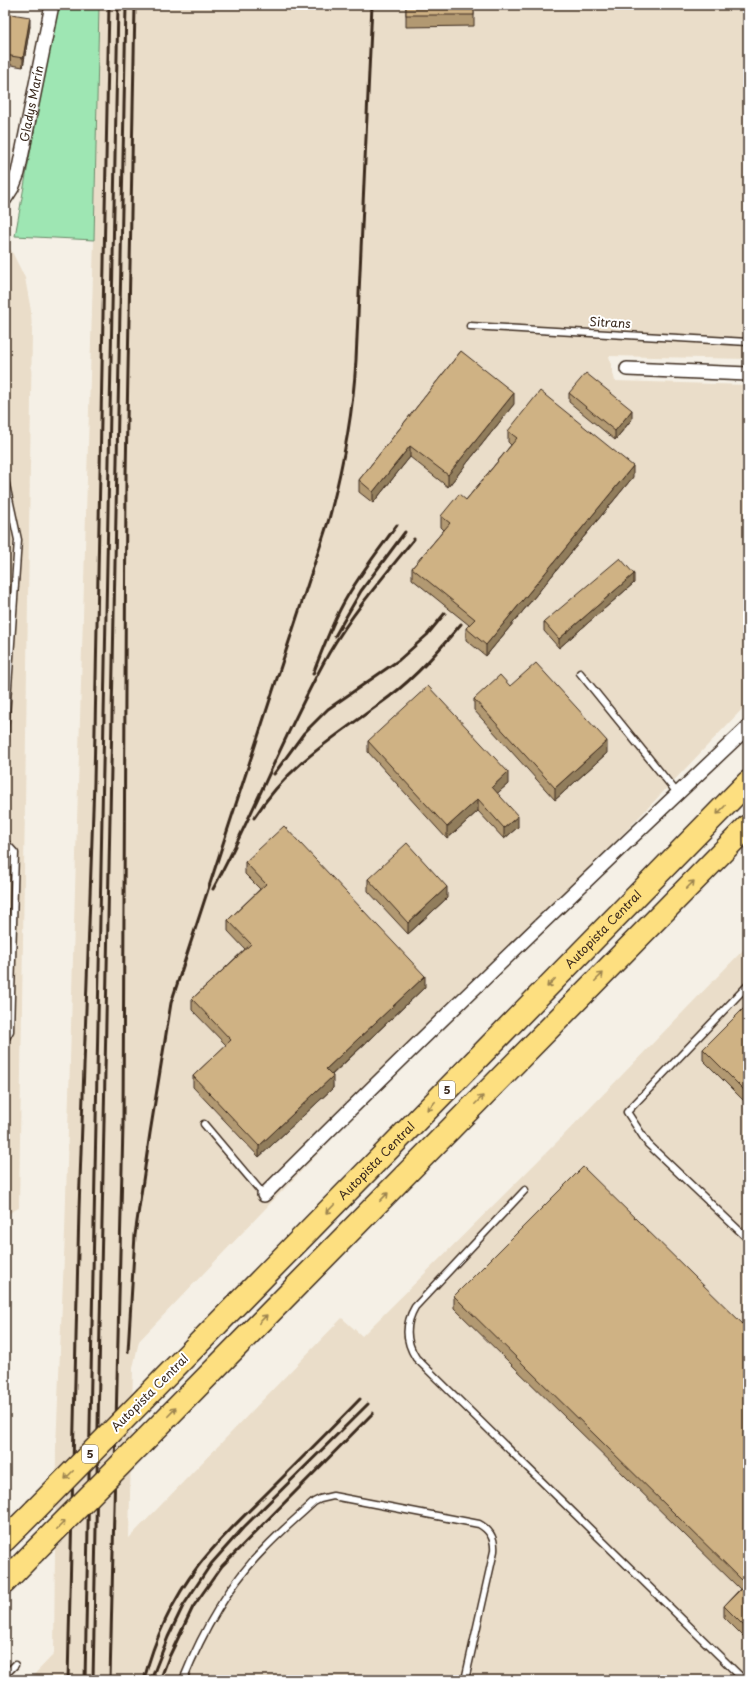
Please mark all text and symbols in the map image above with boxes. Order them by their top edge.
street label: Gladys Marín [15,64,48,143]
street label: Sitrans [589,312,632,332]
one-way arrow [716,805,726,815]
one-way arrow [686,880,695,890]
street label: Autopista Central [560,886,645,972]
one-way arrow [594,972,604,982]
one-way arrow [547,978,556,988]
road number: 5 [439,1081,455,1099]
one-way arrow [474,1095,484,1105]
one-way arrow [426,1101,436,1111]
street label: Autopista Central [334,1117,419,1204]
one-way arrow [379,1192,388,1202]
one-way arrow [326,1204,335,1214]
one-way arrow [258,1314,268,1324]
street label: Autopista Central [106,1349,192,1435]
one-way arrow [167,1407,177,1417]
road number: 5 [82,1445,98,1463]
one-way arrow [64,1470,74,1480]
one-way arrow [56,1520,66,1530]

